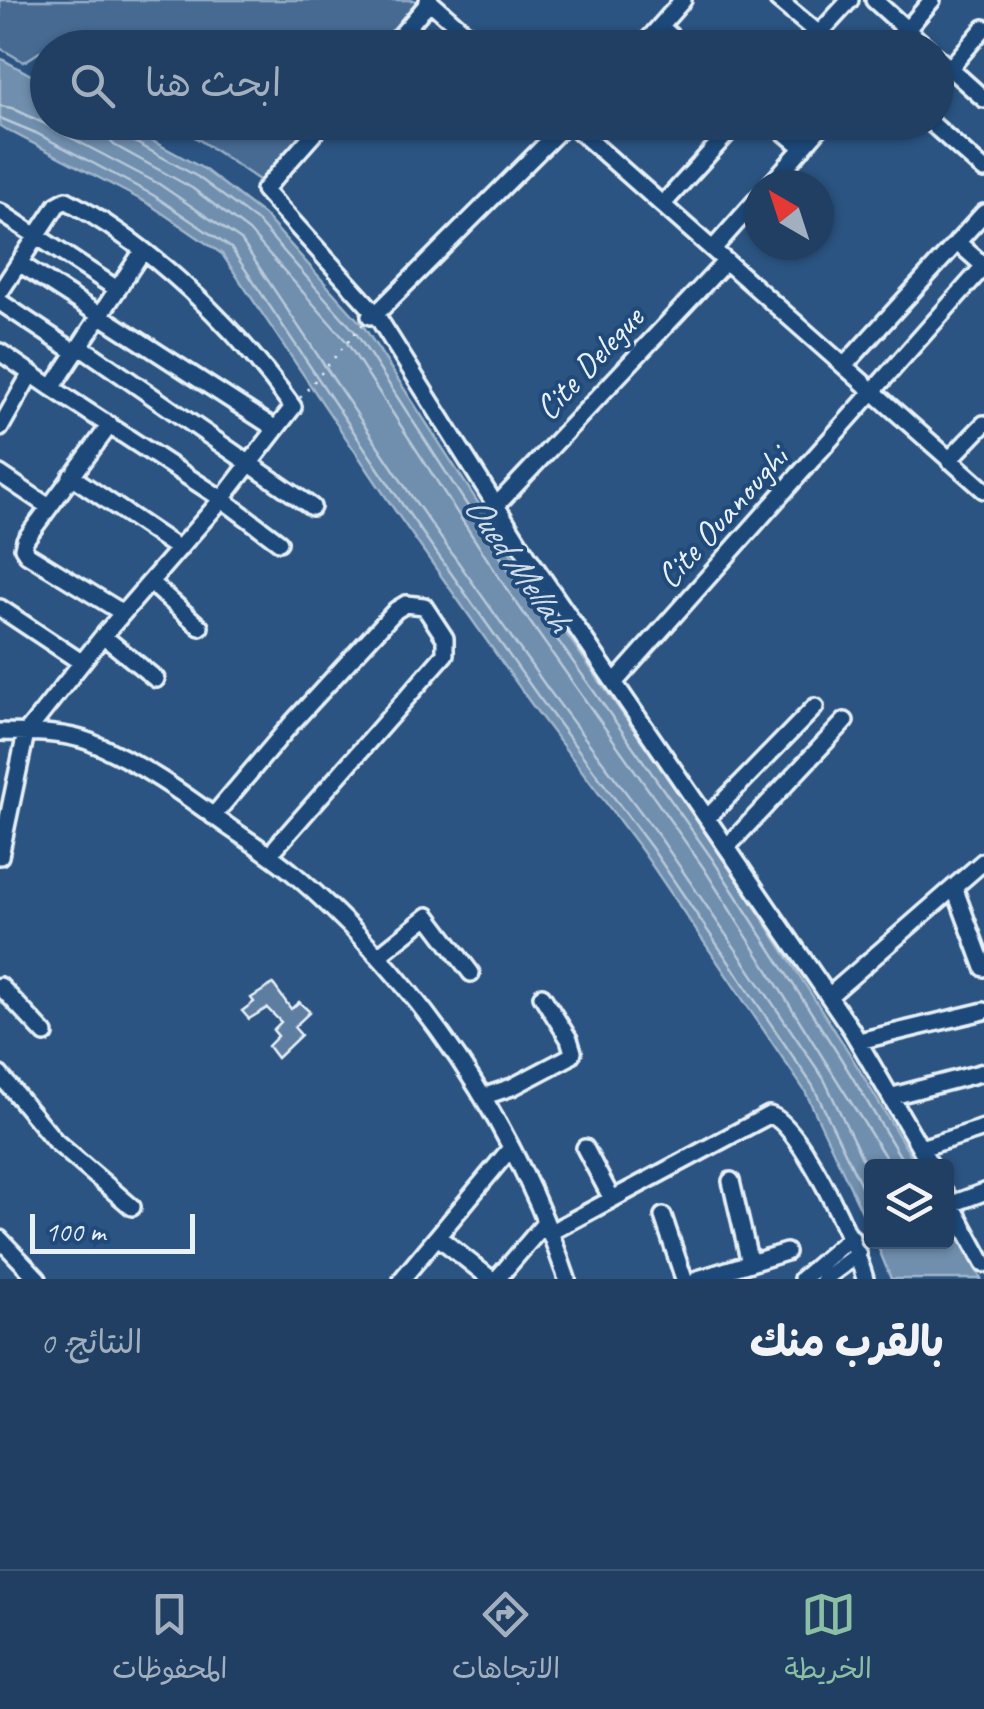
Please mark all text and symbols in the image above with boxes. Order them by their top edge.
search box [30,30,954,140]
icon: search [65,58,120,113]
text: ابحث هنا [145,60,281,107]
north arrow [744,170,834,260]
street label: Cite Delegue [525,294,655,430]
street label: Cite Ouanoughi [646,433,801,598]
water label: Oued Mellah [454,486,584,643]
map controls [864,1159,954,1249]
button: layers [864,1159,954,1249]
scale bar [30,1209,195,1254]
text: 100 m [45,1214,105,1249]
text: بالقرب منك [750,1316,944,1369]
text: النتائج: 0 [40,1322,142,1363]
tab: المحفوظات [112,1587,228,1693]
tab: الاتجاهات [452,1587,560,1693]
tab: الخريطة [784,1587,872,1693]

